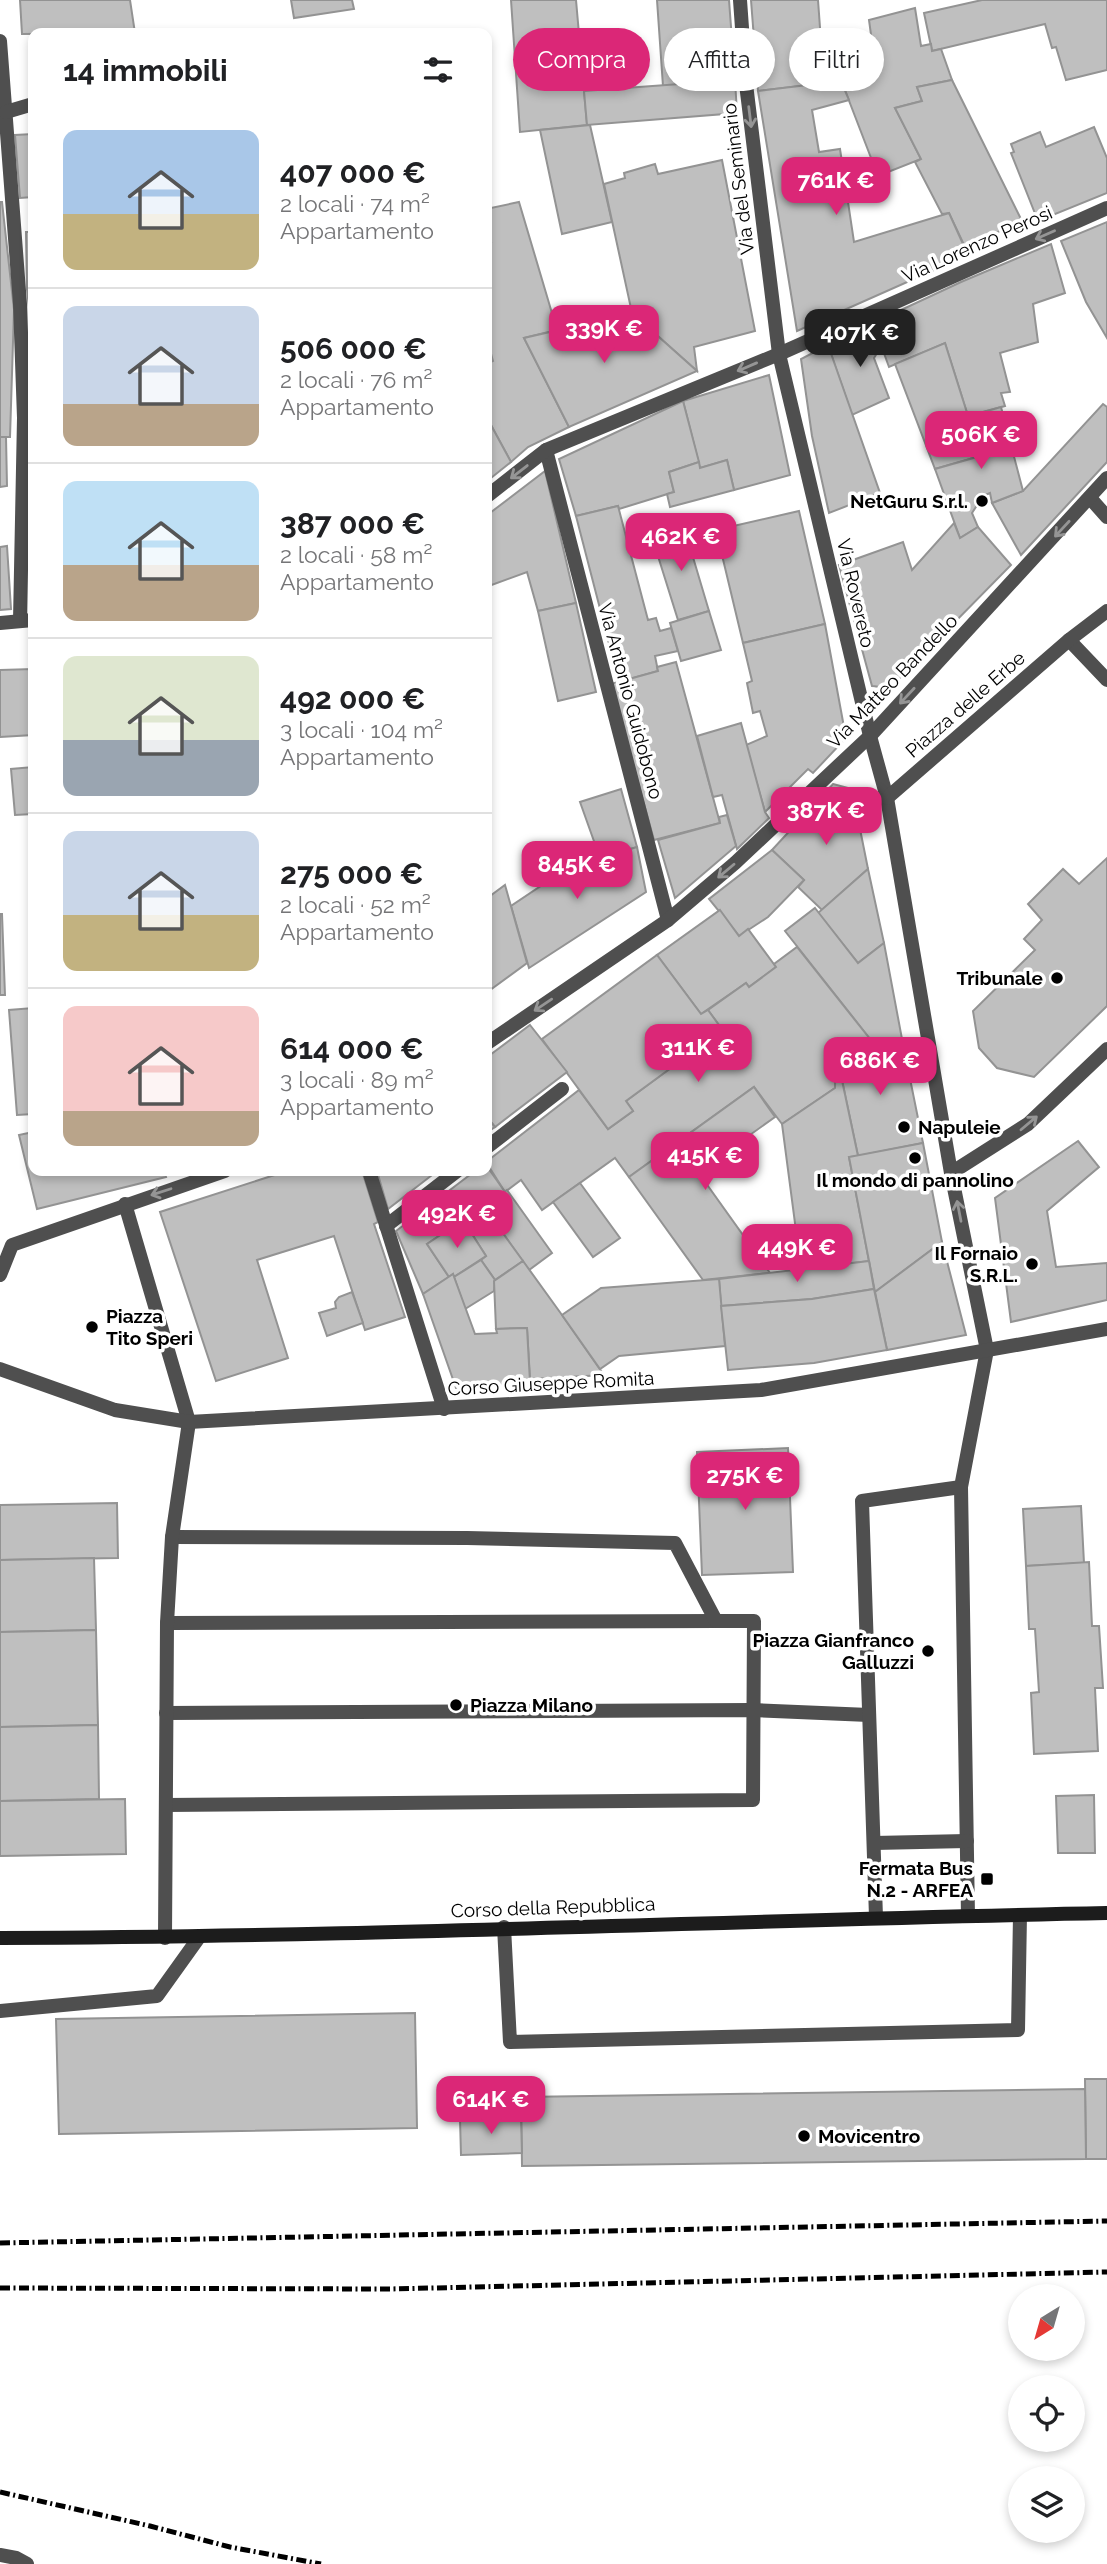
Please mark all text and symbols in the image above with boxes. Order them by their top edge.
chip: Compra [513,28,650,91]
chip: Affitta [664,28,775,91]
chip: Filtri [789,28,884,91]
icon: filters [419,51,457,89]
text: 14 immobili [63,53,228,88]
street label: Via del Seminario [718,102,758,256]
one-way arrow [744,105,757,128]
text: 407 000 € [280,155,426,190]
icon: home [119,158,203,242]
pin: 761K € [779,158,893,217]
text: 761K € [797,166,875,193]
text: 2 locali · 74 m² [280,190,430,217]
street label: Via Lorenzo Perosi [898,201,1056,287]
text: Appartamento [280,217,434,244]
one-way arrow [1034,229,1056,242]
pin: 339K € [547,306,661,365]
pin: 407K € [803,310,917,369]
text: 339K € [565,314,643,341]
text: 407K € [820,318,900,345]
text: 506 000 € [280,331,427,366]
icon: home [119,334,203,418]
one-way arrow [737,361,758,374]
text: 2 locali · 76 m² [280,366,432,393]
text: Appartamento [280,393,434,420]
pin: 506K € [924,412,1038,471]
text: 506K € [941,420,1021,447]
one-way arrow [510,464,529,479]
place label: NetGuru S.r.l. [850,490,968,512]
marker: NetGuru S.r.l. [974,493,990,509]
text: 387 000 € [280,506,425,541]
icon: home [119,509,203,593]
pin: 462K € [624,514,738,573]
one-way arrow [1053,520,1070,537]
text: 462K € [641,522,721,549]
street label: Via Rovereto [833,536,879,650]
text: 2 locali · 58 m² [280,541,432,568]
text: Appartamento [280,568,434,595]
street label: Via Antonio Guidobono [594,601,668,801]
street label: Via Matteo Bandello [822,609,962,753]
street label: Piazza delle Erbe [901,646,1029,762]
text: 492 000 € [280,681,425,716]
icon: home [119,684,203,768]
one-way arrow [899,687,915,705]
text: 3 locali · 104 m² [280,716,443,743]
text: Appartamento [280,743,434,770]
pin: 387K € [769,788,883,847]
text: 387K € [787,796,865,823]
pin: 845K € [520,842,634,901]
text: 845K € [538,850,616,877]
text: 275 000 € [280,856,424,891]
icon: home [119,859,203,943]
one-way arrow [717,863,735,879]
text: 2 locali · 52 m² [280,891,431,918]
text: Appartamento [280,918,434,945]
place label: Tribunale [956,967,1043,989]
marker: Tribunale [1049,970,1065,986]
one-way arrow [533,998,553,1012]
pin: 311K € [641,1024,755,1084]
text: 614 000 € [280,1031,424,1066]
text: 311K € [661,1033,735,1060]
icon: home [119,1034,203,1118]
pin: 686K € [823,1038,937,1097]
text: 686K € [840,1046,920,1073]
text: 3 locali · 89 m² [280,1066,434,1093]
text: Appartamento [280,1093,434,1120]
one-way arrow [1019,1115,1037,1130]
place label: Napuleie [918,1116,1001,1138]
marker: Napuleie [896,1119,912,1135]
pin: 415K € [648,1132,762,1192]
text: 415K € [667,1141,743,1168]
marker: Il mondo di pannolino [907,1150,923,1166]
place label: Il mondo di pannolino [816,1169,1014,1191]
one-way arrow [150,1187,172,1199]
pin: 492K € [400,1190,514,1250]
text: 492K € [418,1199,496,1226]
one-way arrow [951,1200,965,1223]
pin: 449K € [740,1224,854,1284]
text: 449K € [758,1233,836,1260]
place label: Il Fornaio S.R.L. [935,1242,1018,1286]
marker: Il Fornaio S.R.L. [1024,1256,1040,1272]
place label: Piazza Tito Speri [106,1305,193,1349]
marker: Piazza Tito Speri [84,1319,100,1335]
street label: Corso Giuseppe Romita [447,1367,655,1399]
pin: 275K € [688,1452,802,1512]
text: 275K € [706,1461,784,1488]
place label: Piazza Gianfranco Galluzzi [752,1629,914,1673]
marker: Piazza Gianfranco Galluzzi [920,1643,936,1659]
place label: Piazza Milano [470,1694,593,1716]
marker: Piazza Milano [448,1697,464,1713]
place label: Fermata Bus N.2 - ARFEA [859,1857,973,1901]
marker: Fermata Bus N.2 - ARFEA [979,1871,995,1887]
street label: Corso della Repubblica [450,1892,656,1922]
pin: 614K € [434,2076,548,2136]
text: 614K € [452,2085,530,2112]
place label: Movicentro [818,2125,920,2147]
marker: Movicentro [796,2128,812,2144]
north arrow [1008,2284,1085,2361]
map controls [1008,2284,1085,2543]
button: locate [1008,2375,1085,2452]
button: layers [1008,2466,1085,2543]

